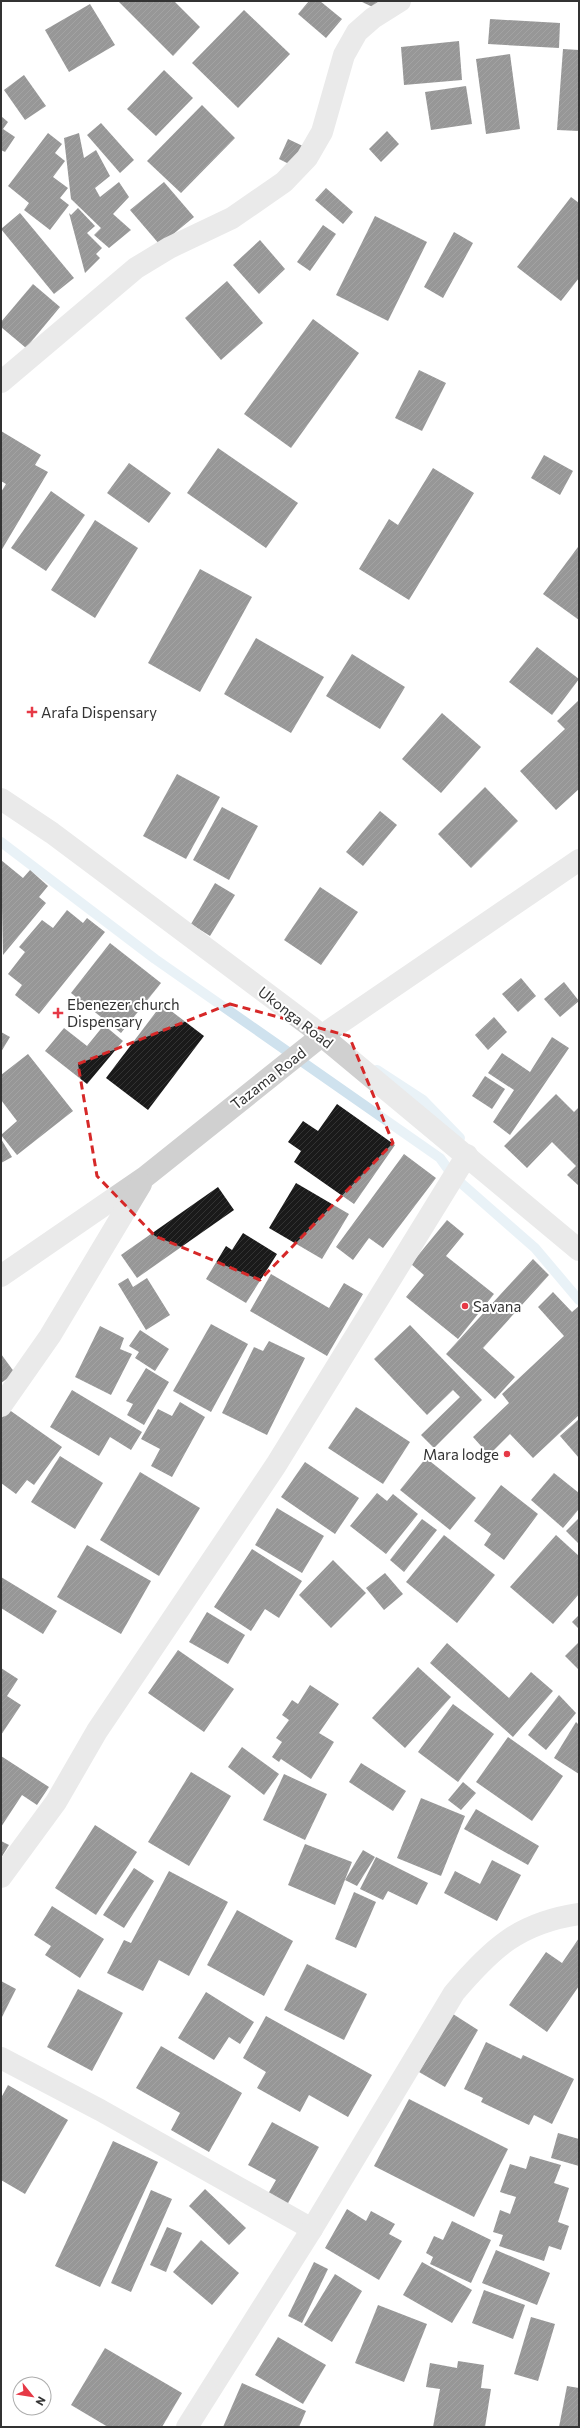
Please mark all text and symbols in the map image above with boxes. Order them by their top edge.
place label: Arafa Dispensary [41,703,157,721]
marker: Arafa Dispensary [26,706,38,718]
street label: Ukonga Road [255,982,337,1052]
place label: Ebenezer church Dispensary [67,995,180,1030]
marker: Ebenezer church Dispensary [52,1007,64,1019]
street label: Tazama Road [227,1043,309,1113]
place label: Savana [473,1297,521,1315]
marker: Savana [460,1301,470,1311]
place label: Mara lodge [423,1445,499,1463]
marker: Mara lodge [502,1449,512,1459]
north arrow [12,2376,52,2416]
text: N [33,2394,49,2408]

